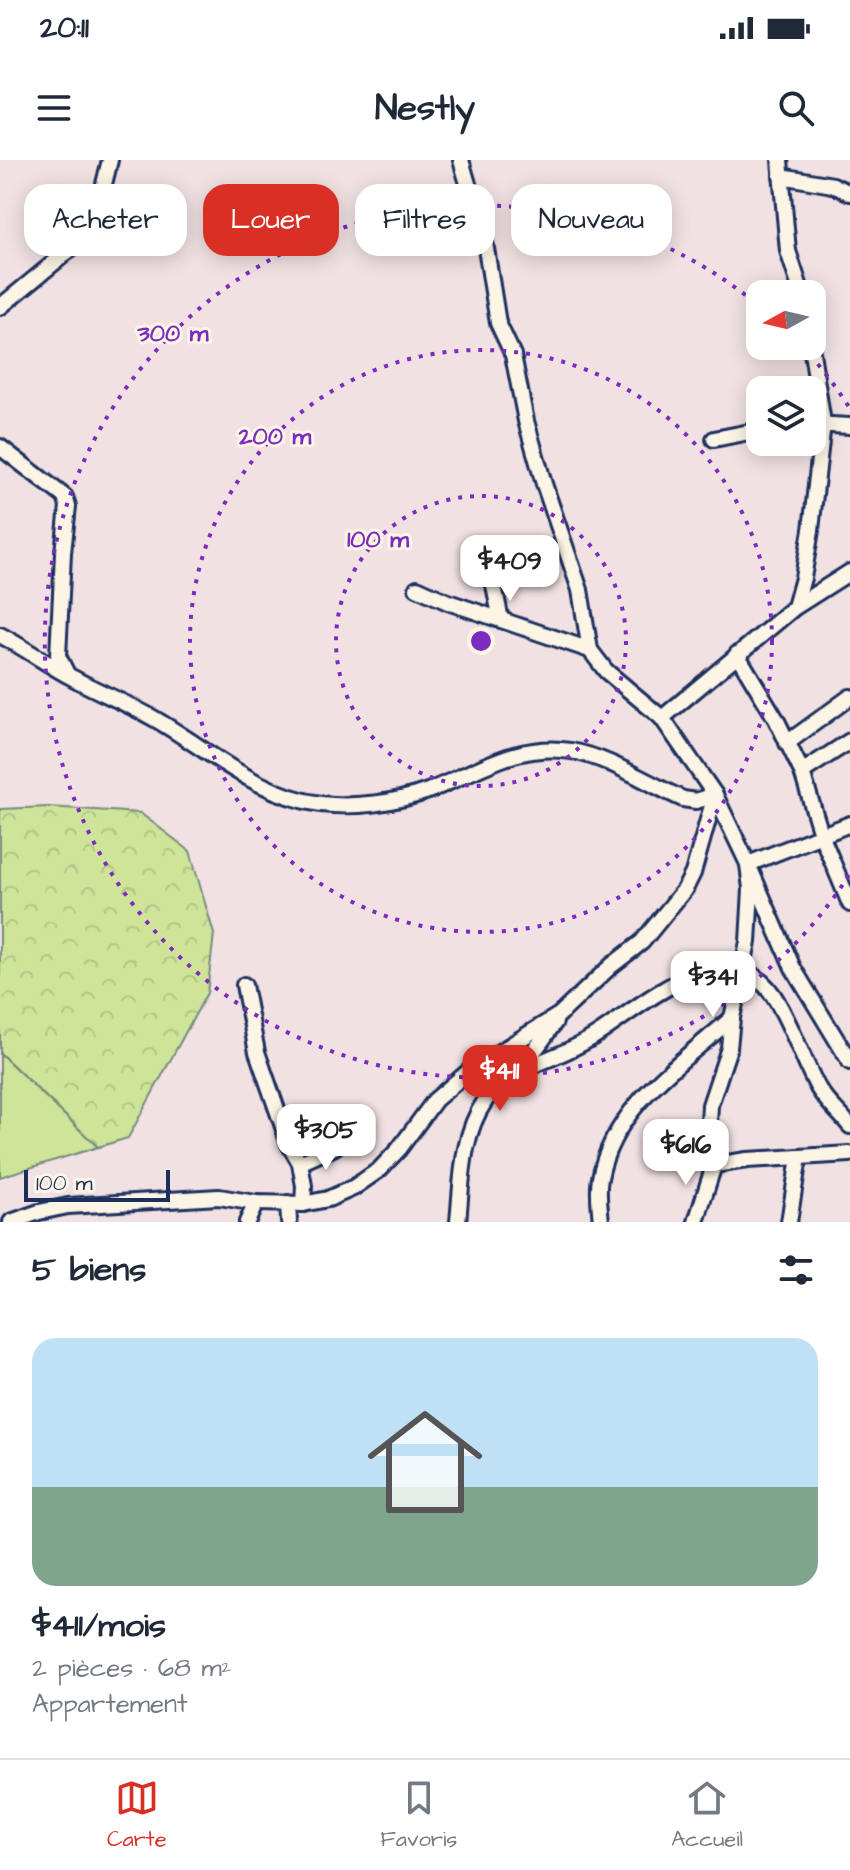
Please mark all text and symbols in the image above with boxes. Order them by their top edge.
text: 20:11 [40,7,89,49]
text: Nestly [375,83,475,134]
icon: menu [32,86,76,130]
icon: search [774,86,818,130]
chip: Acheter [24,184,187,256]
chip: Louer [203,184,339,256]
chip: Filtres [355,184,495,256]
chip: Nouveau [511,184,672,256]
north arrow [746,280,826,360]
map controls [746,280,826,456]
text: 300 m [137,317,209,351]
button: layers [746,376,826,456]
text: 200 m [238,420,311,454]
text: 100 m [347,523,409,557]
pin: $409 [463,535,557,603]
text: $409 [478,543,542,579]
centre of rings [467,627,495,655]
pin: $341 [666,951,760,1019]
text: $341 [689,959,737,995]
pin: $411 [453,1045,547,1113]
text: $411 [481,1053,519,1089]
pin: $305 [279,1104,373,1172]
text: $305 [295,1112,357,1148]
pin: $616 [639,1119,733,1187]
text: $616 [661,1127,711,1163]
scale bar [24,1166,170,1202]
text: 100 m [36,1168,93,1199]
text: 5 biens [32,1246,146,1294]
icon: filters [774,1248,818,1292]
icon: home [353,1390,497,1534]
text: $411/mois [32,1602,166,1650]
text: 2 pièces · 68 m² [32,1650,231,1686]
text: Appartement [32,1686,188,1722]
tab: Carte [107,1776,167,1855]
tab: Favoris [381,1776,457,1855]
tab: Accueil [671,1776,743,1855]

